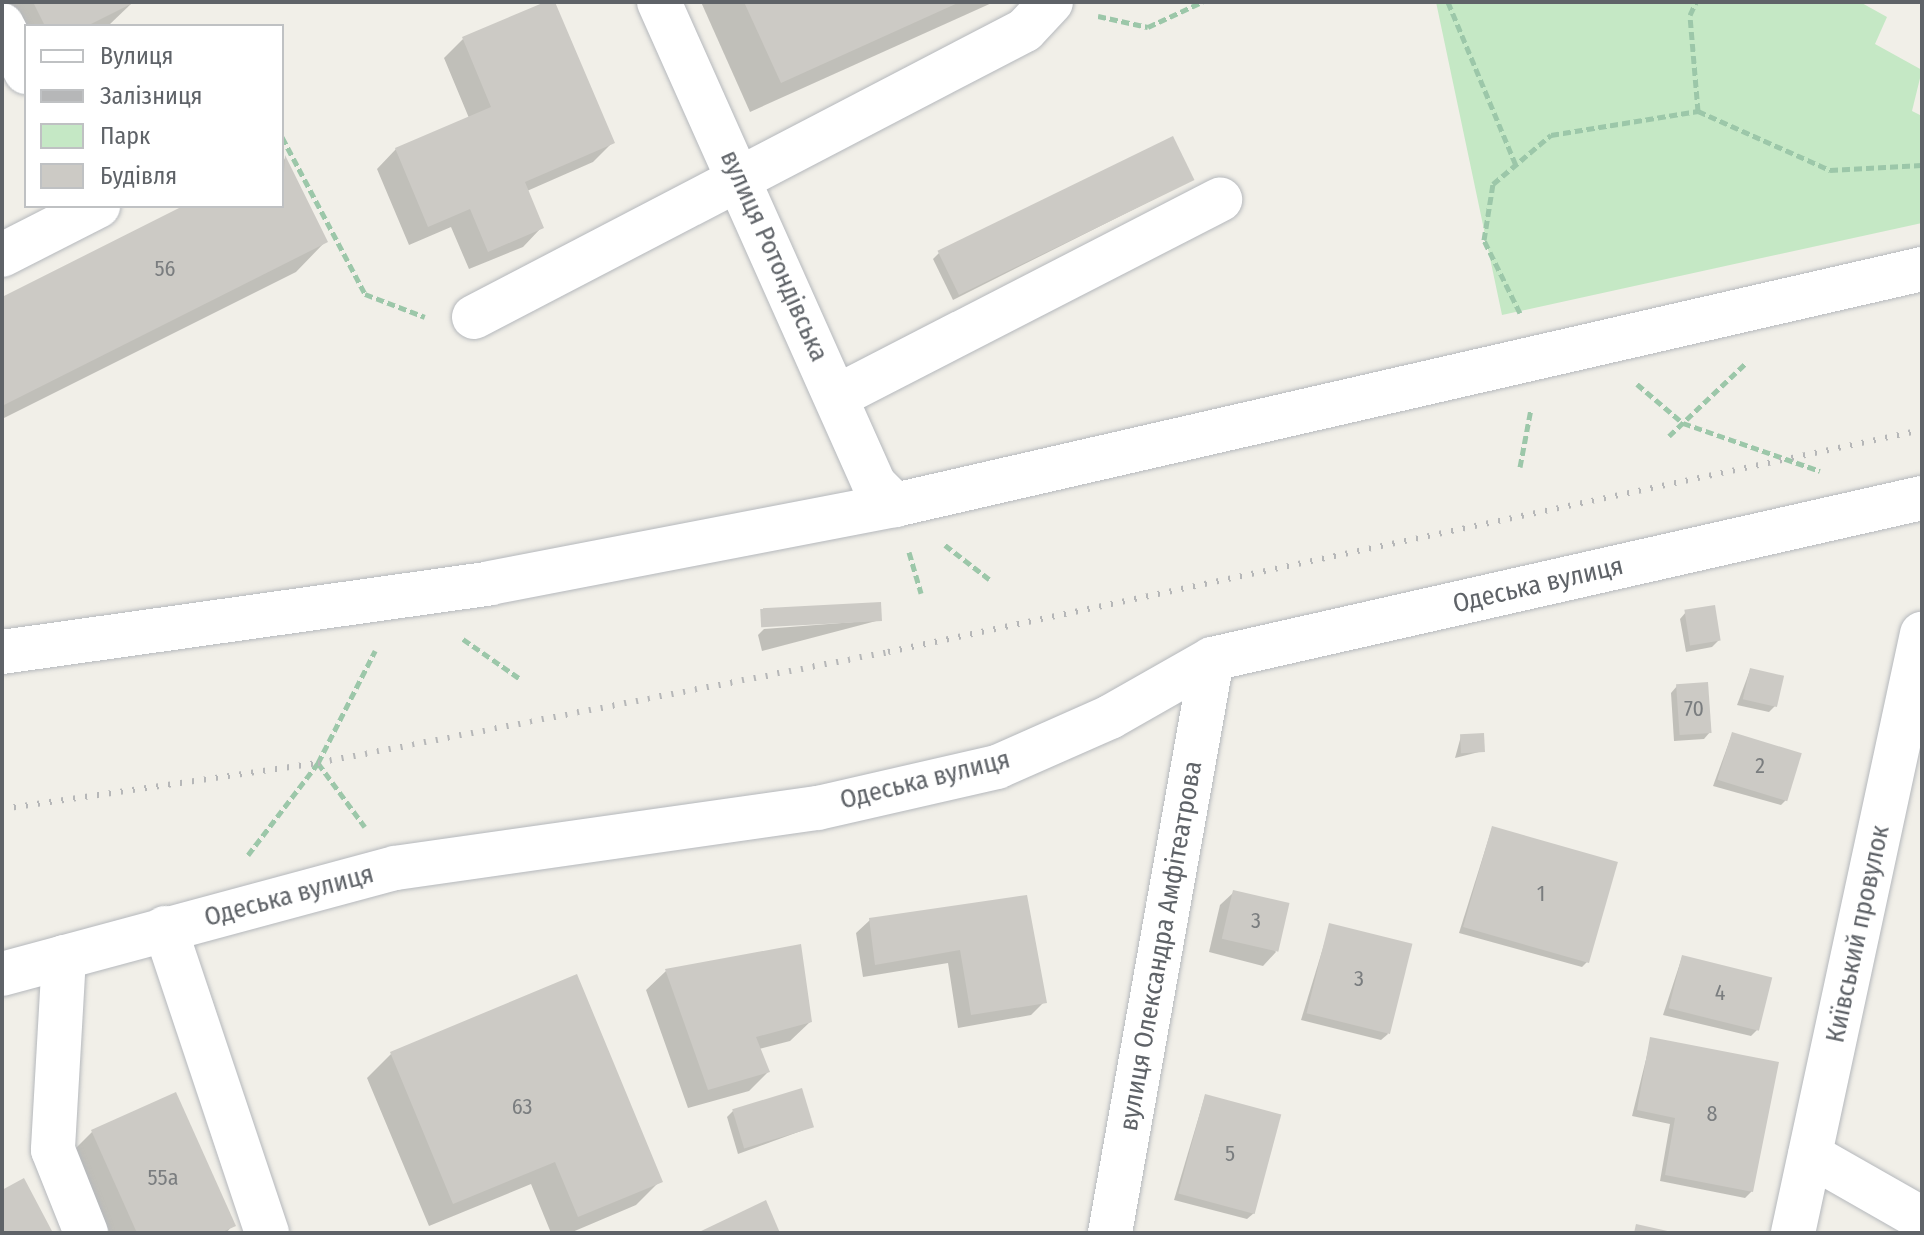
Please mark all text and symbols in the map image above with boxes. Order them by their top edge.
legend [24,24,284,208]
text: Вулиця [100,42,173,70]
text: Залізниця [100,82,202,110]
text: Парк [100,122,150,150]
street label: вулиця Ротондівська [713,146,835,366]
text: Будівля [100,162,177,190]
house number: 56 [154,256,176,282]
street label: Одеська вулиця [1450,550,1626,620]
house number: 70 [1684,696,1704,722]
street label: Одеська вулиця [837,744,1013,816]
house number: 2 [1755,753,1765,779]
street label: вулиця Олександра Амфітеатрова [1113,759,1209,1133]
street label: Київський провулок [1820,823,1896,1045]
street label: Одеська вулиця [201,858,377,934]
house number: 1 [1537,881,1545,907]
house number: 3 [1251,908,1261,934]
house number: 3 [1354,966,1364,992]
house number: 4 [1715,980,1725,1006]
house number: 63 [512,1094,532,1120]
house number: 8 [1707,1101,1717,1127]
house number: 5 [1225,1141,1235,1167]
house number: 55а [148,1165,178,1191]

